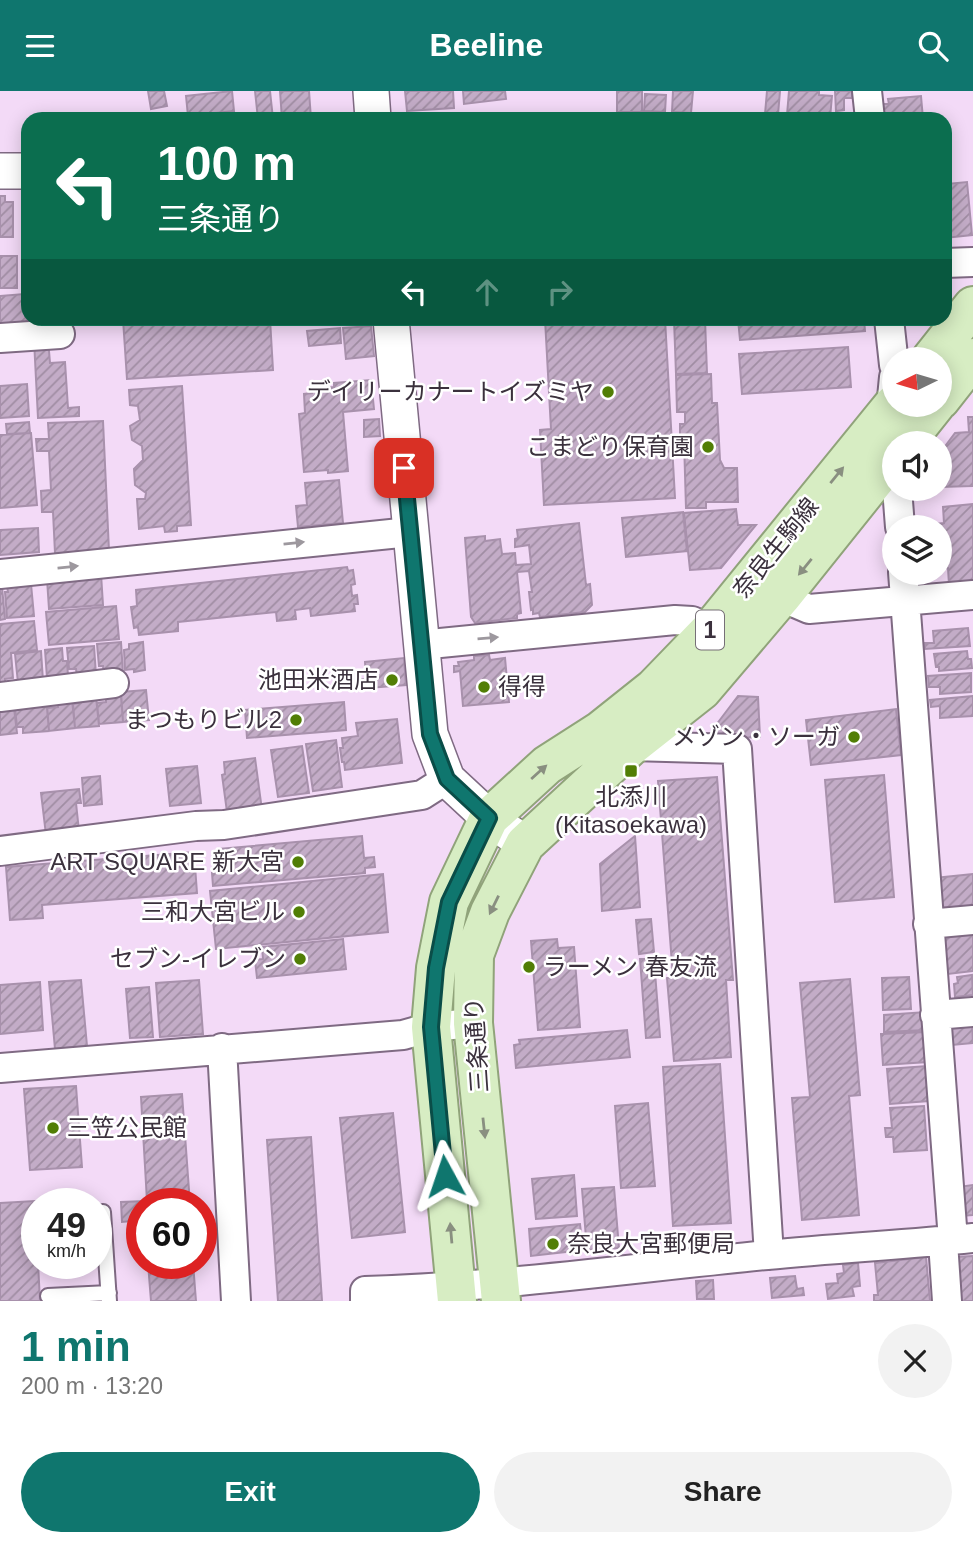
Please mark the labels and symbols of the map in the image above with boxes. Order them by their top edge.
north arrow [882,347,952,417]
place label: デイリーカナートイズミヤ [307,378,594,405]
marker: デイリーカナートイズミヤ [600,384,616,400]
place label: こまどり保育園 [526,433,694,460]
pin [374,438,434,498]
marker: こまどり保育園 [700,439,716,455]
one-way arrow [829,466,844,484]
street label: 奈良生駒線 [727,493,824,603]
one-way arrow [283,538,305,549]
one-way arrow [798,557,813,575]
one-way arrow [57,561,79,572]
road number: 1 [696,611,724,649]
one-way arrow [477,633,499,644]
place label: 池田米酒店 [258,666,378,693]
marker: 池田米酒店 [384,672,400,688]
place label: 得得 [498,673,546,700]
marker: 得得 [476,679,492,695]
place label: まつもりビル2 [125,706,282,733]
marker: まつもりビル2 [288,712,304,728]
place label: メゾン・ソーガ [672,723,840,750]
marker: メゾン・ソーガ [846,729,862,745]
marker: 北添川 (Kitasoekawa) [623,763,639,779]
one-way arrow [530,764,548,780]
place label: 北添川 (Kitasoekawa) [555,783,707,838]
place label: ART SQUARE 新大宮 [50,848,284,875]
marker: ART SQUARE 新大宮 [290,854,306,870]
one-way arrow [488,895,500,915]
place label: 三和大宮ビル [141,898,285,925]
marker: 三和大宮ビル [291,904,307,920]
place label: セブン-イレブン [110,945,286,972]
marker: セブン-イレブン [292,951,308,967]
place label: ラーメン 春友流 [543,953,717,980]
marker: ラーメン 春友流 [521,959,537,975]
street label: 三条通り [460,996,493,1094]
place label: 三笠公民館 [67,1114,187,1141]
one-way arrow [478,1117,489,1139]
marker: 三笠公民館 [45,1120,61,1136]
position arrow [408,1139,482,1213]
speed limit sign: 60 [126,1188,217,1279]
one-way arrow [445,1222,456,1244]
place label: 奈良大宮郵便局 [567,1230,735,1257]
marker: 奈良大宮郵便局 [545,1236,561,1252]

